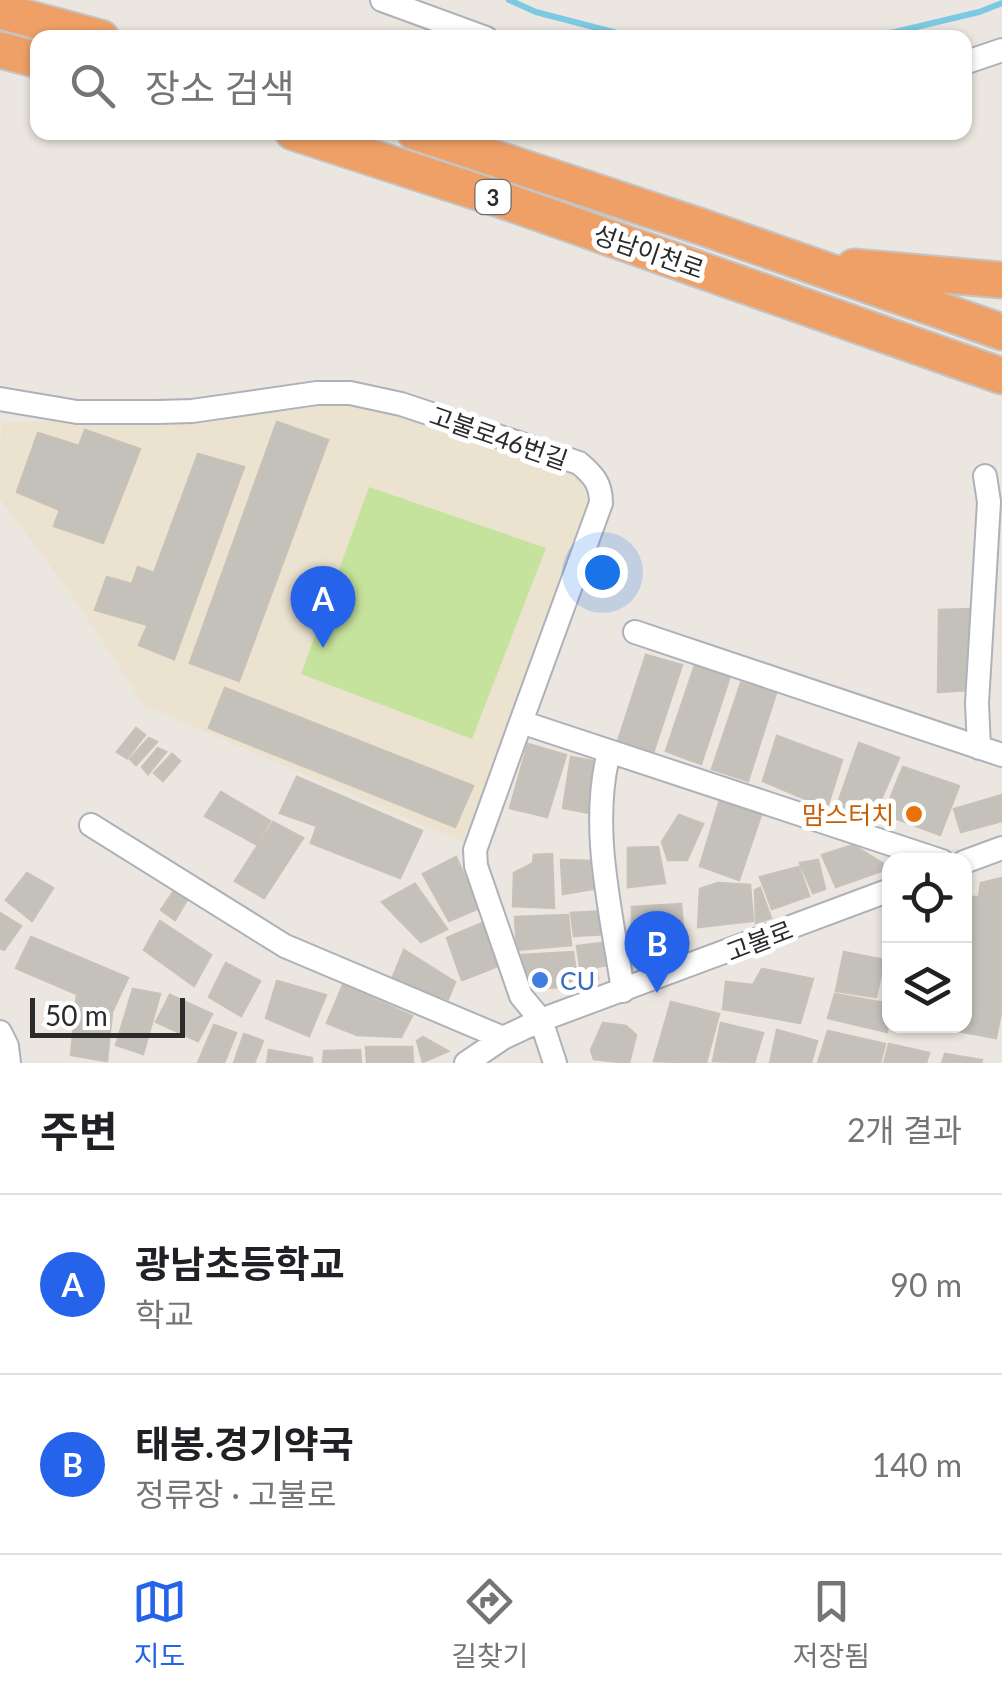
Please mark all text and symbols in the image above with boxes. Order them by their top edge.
search box [30,30,972,140]
icon: search [65,58,120,113]
text: 장소 검색 [145,64,295,110]
road number: 3 [476,180,510,214]
street label: 성남이천로 [590,218,708,284]
street label: 고불로46번길 [426,399,572,475]
your location [577,547,628,598]
pin: A [290,566,356,648]
place label: 맘스터치 [802,799,894,829]
marker: 맘스터치 [903,803,925,825]
map controls [882,853,972,1033]
button: locate [882,853,972,943]
pin: B [624,910,690,993]
street label: 고불로 [721,914,797,966]
button: layers [882,943,972,1033]
place label: CU [560,965,595,995]
marker: CU [529,969,551,991]
scale bar [30,993,185,1038]
text: 50 m [45,998,108,1032]
text: 주변 [40,1106,117,1156]
text: 2개 결과 [847,1110,962,1149]
text: 광남초등학교 [135,1240,345,1286]
text: A [61,1265,84,1304]
text: 90 m [890,1265,962,1304]
text: 학교 [135,1294,194,1333]
text: 태봉.경기약국 [135,1420,354,1466]
text: B [62,1445,83,1484]
text: 140 m [872,1445,962,1484]
text: 정류장 · 고불로 [135,1474,336,1513]
tab: 지도 [132,1574,187,1674]
tab: 길찾기 [451,1574,528,1674]
tab: 저장됨 [793,1574,870,1674]

